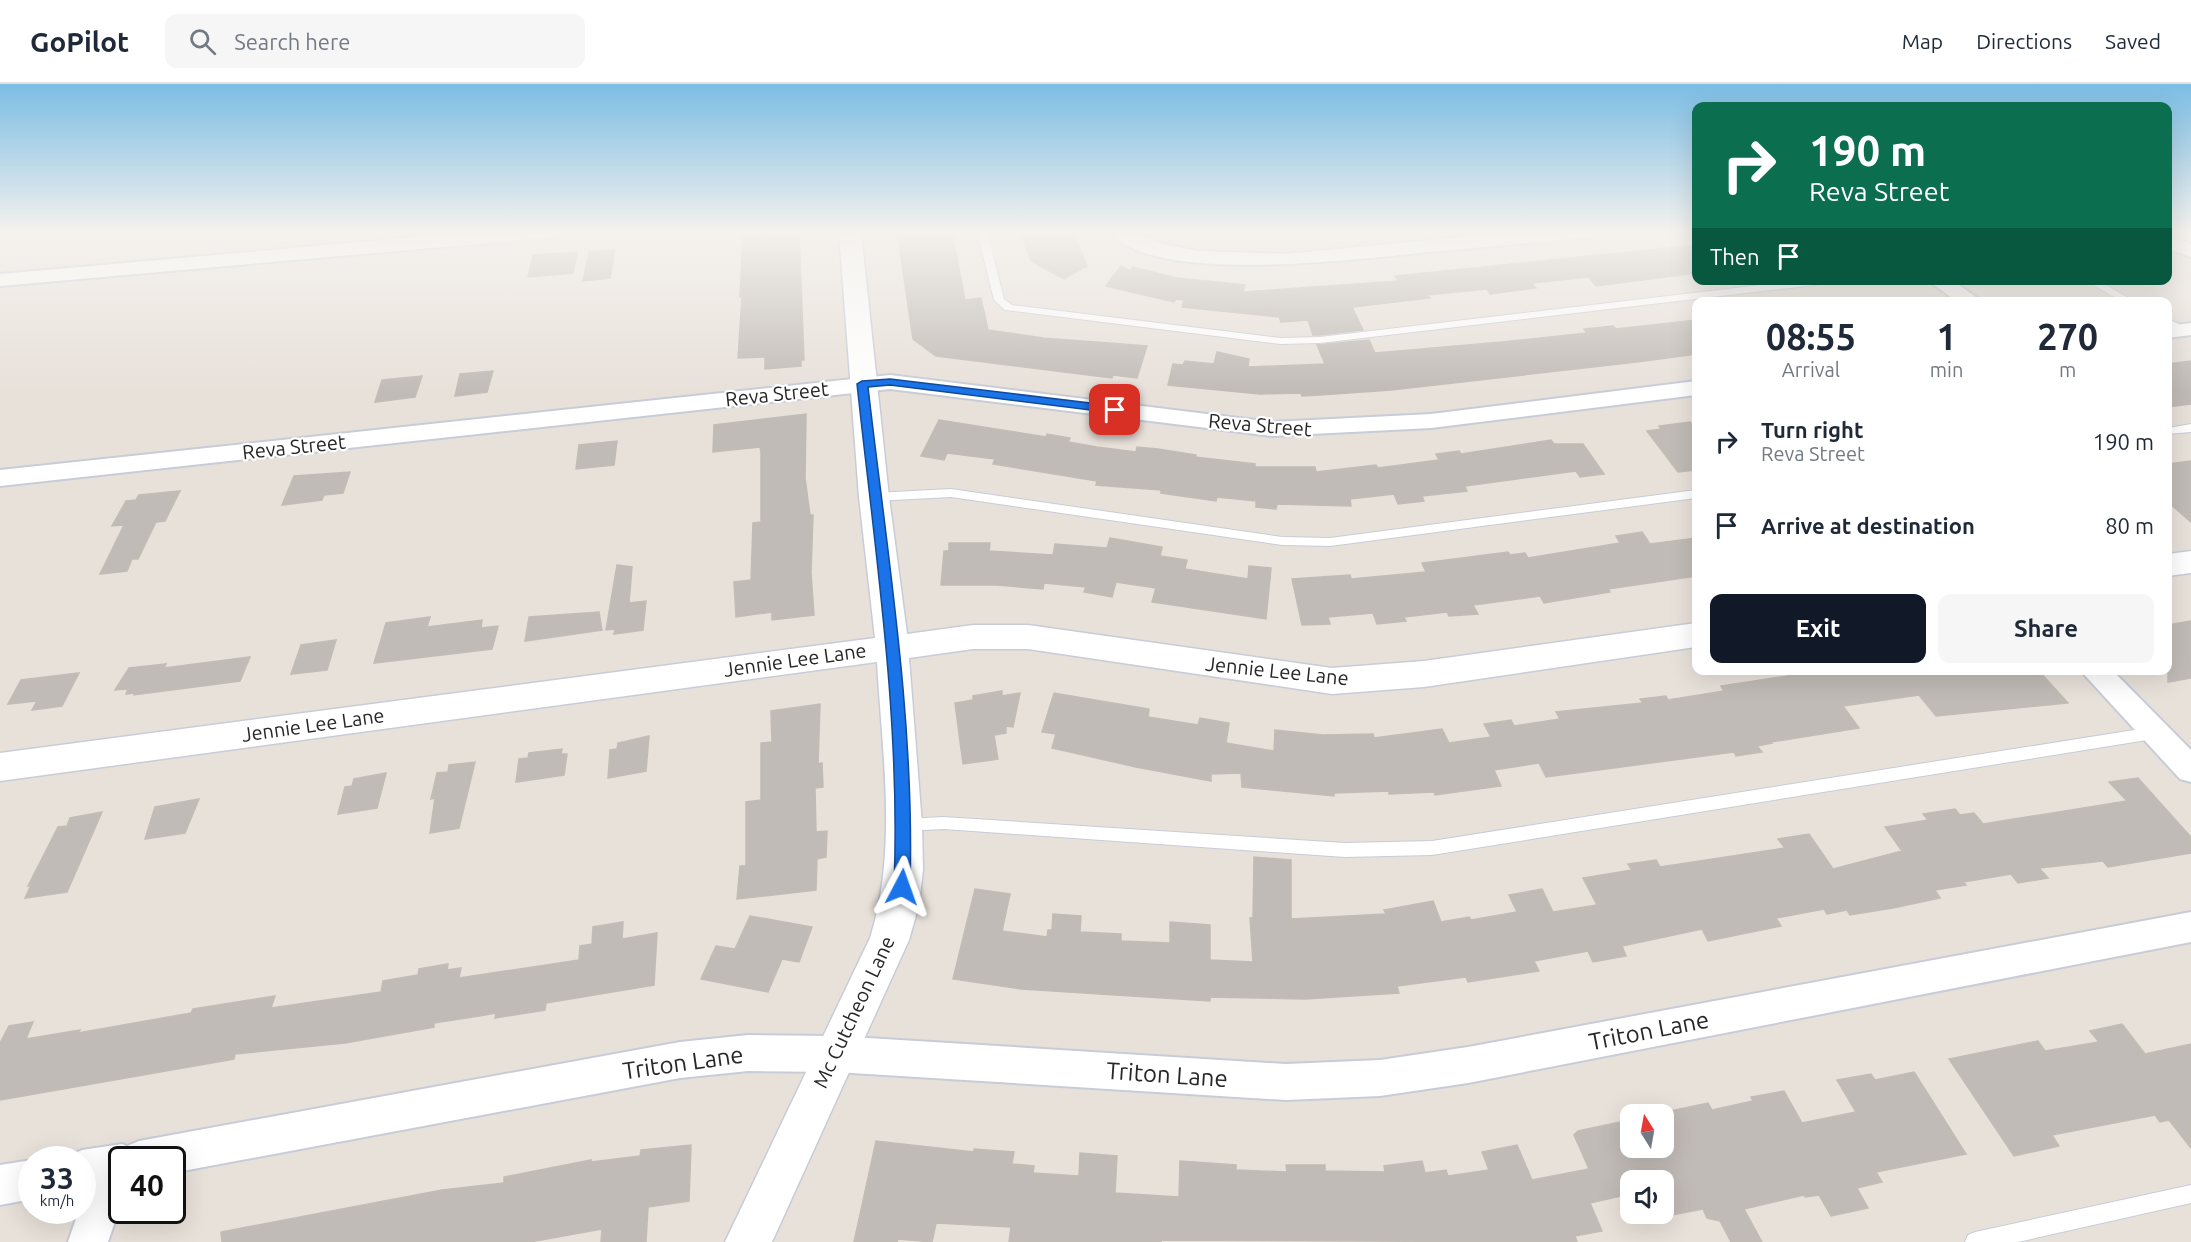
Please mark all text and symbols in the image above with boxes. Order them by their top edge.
search box [165,14,585,68]
icon: search [186,25,219,58]
text: GoPilot [30,26,129,57]
text: Search here [234,29,350,54]
text: Map [1902,29,1943,53]
text: Directions [1976,29,2072,53]
text: Saved [2105,29,2161,53]
icon: right [1710,126,1788,204]
text: 190 m [1809,127,1926,174]
text: Reva Street [1809,176,1949,206]
icon: arrive [1772,240,1805,273]
text: Then [1710,244,1760,269]
text: 08:55 [1766,316,1856,357]
text: 1 [1936,316,1957,357]
text: 270 [2037,316,2098,357]
text: Arrival [1782,358,1840,381]
text: min [1930,358,1963,381]
text: m [2059,358,2076,381]
street label: Reva Street [724,377,830,410]
pin [1089,384,1140,435]
icon: arrive [1098,393,1131,426]
street label: Reva Street [1207,409,1313,440]
text: Turn right [1761,417,1863,442]
icon: right [1710,425,1743,458]
text: 190 m [2093,429,2154,454]
street label: Reva Street [241,430,347,463]
text: Reva Street [1761,442,1865,465]
icon: arrive [1710,509,1743,542]
text: Arrive at destination [1761,513,1975,538]
text: 80 m [2105,513,2154,538]
button: Exit [1710,594,1926,663]
button: Share [1938,594,2154,663]
street label: Jennie Lee Lane [722,638,868,681]
street label: Jennie Lee Lane [1204,652,1350,689]
street label: Jennie Lee Lane [240,703,386,746]
position arrow [870,855,934,919]
street label: Mc Cutcheon Lane [808,932,899,1091]
street label: Triton Lane [1587,1006,1711,1055]
street label: Triton Lane [621,1041,745,1084]
street label: Triton Lane [1105,1057,1229,1092]
north arrow [1620,1104,1674,1158]
map controls [1620,1104,1674,1224]
speed limit sign: 40 [108,1146,186,1224]
text: 33 [40,1161,74,1195]
button: sound [1620,1170,1674,1224]
text: km/h [40,1192,74,1209]

